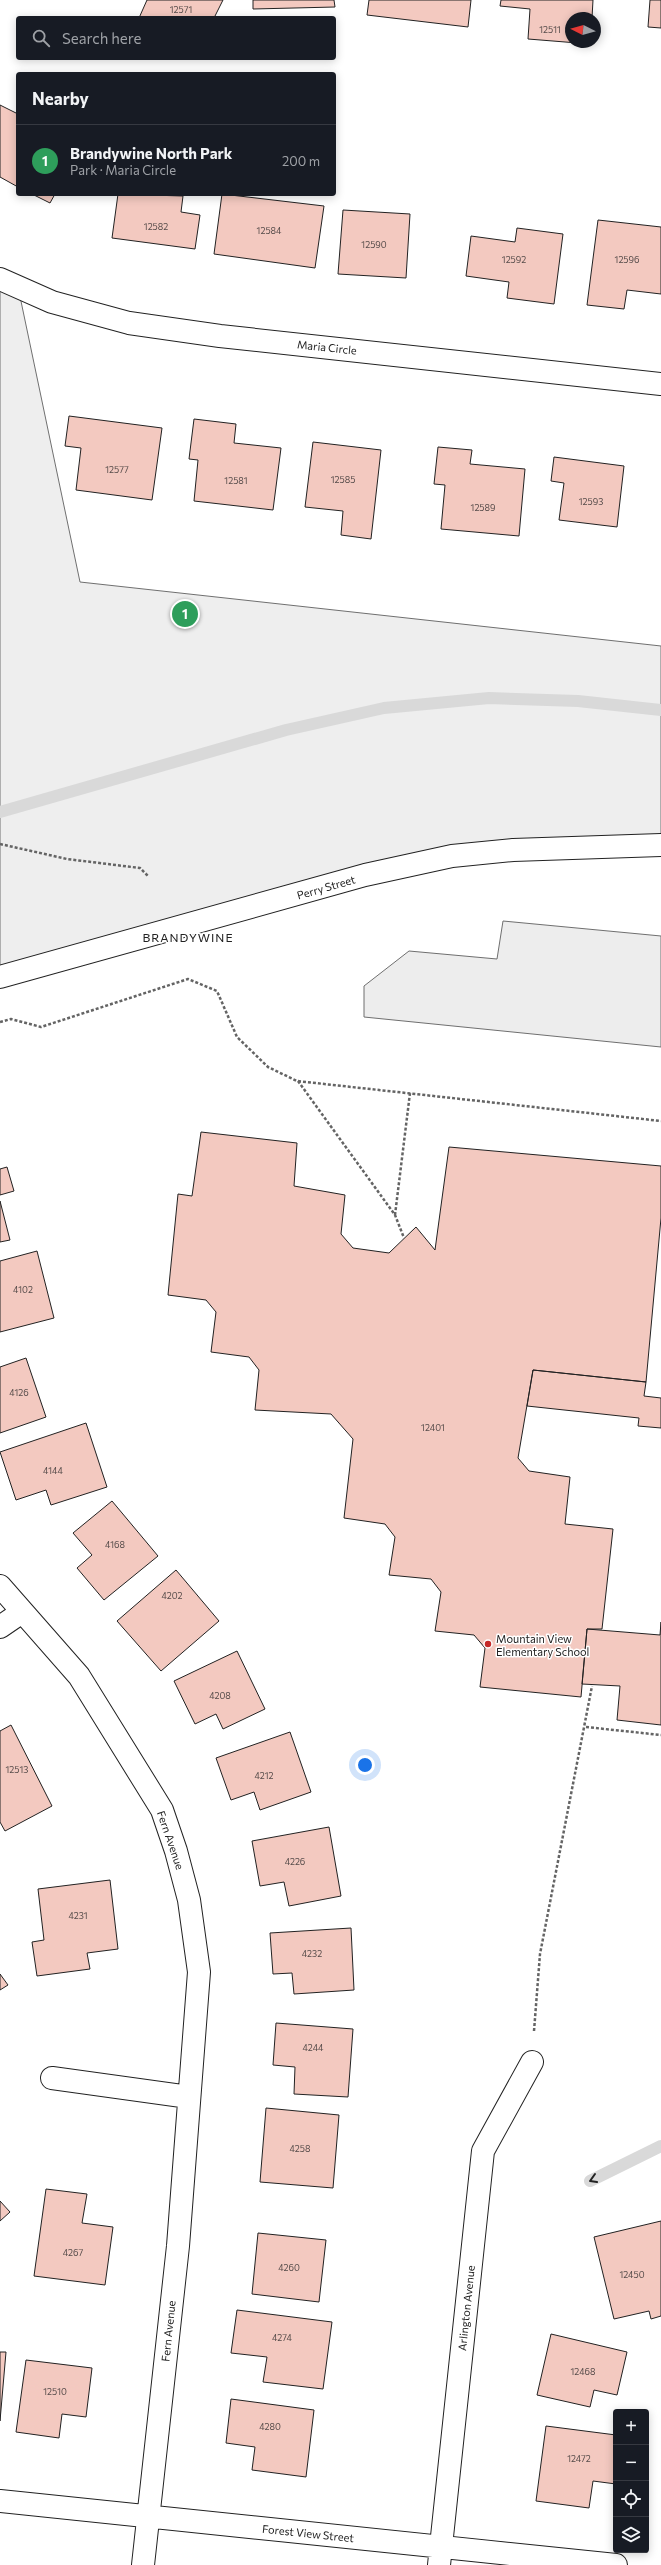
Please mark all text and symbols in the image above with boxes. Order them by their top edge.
house number: 12571 [170,4,192,15]
north arrow [565,12,601,48]
search box [16,16,336,60]
house number: 12511 [539,24,561,35]
icon: search [30,27,52,49]
text: Search here [62,29,141,47]
text: Nearby [32,88,89,109]
text: Brandywine North Park [70,144,232,162]
text: 1 [42,153,48,169]
text: 200 m [282,153,320,169]
text: Park · Maria Circle [70,162,176,178]
house number: 12582 [144,221,168,232]
house number: 12584 [257,225,282,236]
house number: 12590 [361,239,387,250]
house number: 12592 [502,254,526,265]
house number: 12596 [615,254,639,265]
street label: Maria Circle [297,337,358,357]
house number: 12577 [105,464,129,475]
house number: 12585 [331,474,355,485]
house number: 12581 [224,475,248,486]
house number: 12593 [579,496,603,507]
house number: 12589 [471,502,495,513]
pin: 1 [172,599,198,629]
street label: Perry Street [295,872,357,902]
district label: BRANDYWINE [142,930,234,944]
house number: 4102 [13,1284,33,1295]
house number: 4126 [9,1387,29,1398]
house number: 12401 [421,1422,445,1433]
house number: 4144 [43,1465,63,1476]
house number: 4168 [105,1539,125,1550]
house number: 4202 [161,1590,183,1601]
place label: Mountain View Elementary School [496,1632,589,1658]
marker: Mountain View Elementary School [483,1639,493,1649]
house number: 4208 [209,1690,231,1701]
your location [355,1755,375,1775]
house number: 12513 [6,1764,29,1775]
house number: 4212 [254,1770,274,1781]
street label: Fern Avenue [155,1809,187,1871]
house number: 4226 [285,1856,305,1867]
house number: 4231 [68,1910,88,1921]
house number: 4232 [302,1948,322,1959]
house number: 4244 [303,2042,324,2053]
house number: 4258 [290,2143,310,2154]
house number: 4267 [63,2247,83,2258]
house number: 4260 [278,2262,300,2273]
street label: Arlington Avenue [455,2264,477,2351]
house number: 12450 [619,2269,645,2280]
street label: Fern Avenue [158,2300,178,2362]
house number: 4274 [272,2332,293,2343]
house number: 12468 [570,2366,596,2377]
house number: 12510 [43,2386,67,2397]
map controls [613,2409,649,2553]
button: + [613,2409,649,2445]
house number: 4280 [259,2421,281,2432]
button: − [613,2445,649,2481]
house number: 12472 [567,2453,591,2464]
button: locate [613,2481,649,2517]
button: layers [613,2517,649,2553]
street label: Forest View Street [261,2522,355,2544]

